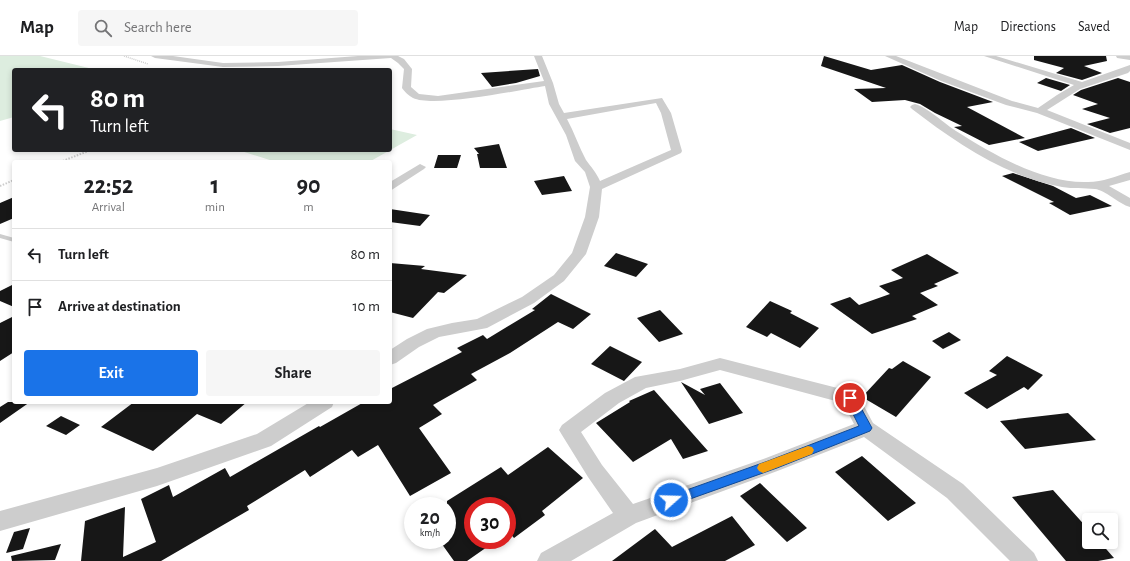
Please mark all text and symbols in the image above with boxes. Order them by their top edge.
search box [78,10,358,46]
icon: search [92,17,114,39]
text: Map [20,18,54,37]
text: Search here [124,20,192,35]
text: Map [954,20,978,34]
text: Directions [1000,20,1056,34]
text: Saved [1078,20,1110,34]
icon: left [24,84,76,136]
text: 80 m [90,85,145,113]
text: Turn left [90,118,149,136]
text: 22:52 [83,174,133,198]
text: 1 [211,174,219,198]
text: 90 [296,174,321,198]
text: Arrival [92,201,125,214]
text: min [205,201,225,214]
text: m [303,201,314,214]
icon: left [24,244,46,266]
text: Turn left [58,247,109,262]
text: 80 m [350,247,380,262]
icon: arrive [24,296,46,318]
text: Arrive at destination [58,299,181,314]
text: 10 m [352,299,380,314]
button: Exit [24,350,198,396]
button: Share [206,350,380,396]
pin [833,381,867,415]
icon: arrive [839,387,861,409]
position arrow [650,479,692,521]
speed limit sign: 30 [464,497,516,549]
text: 20 [420,508,440,528]
map controls [1082,513,1118,549]
button: search [1082,513,1118,549]
text: km/h [420,528,440,538]

